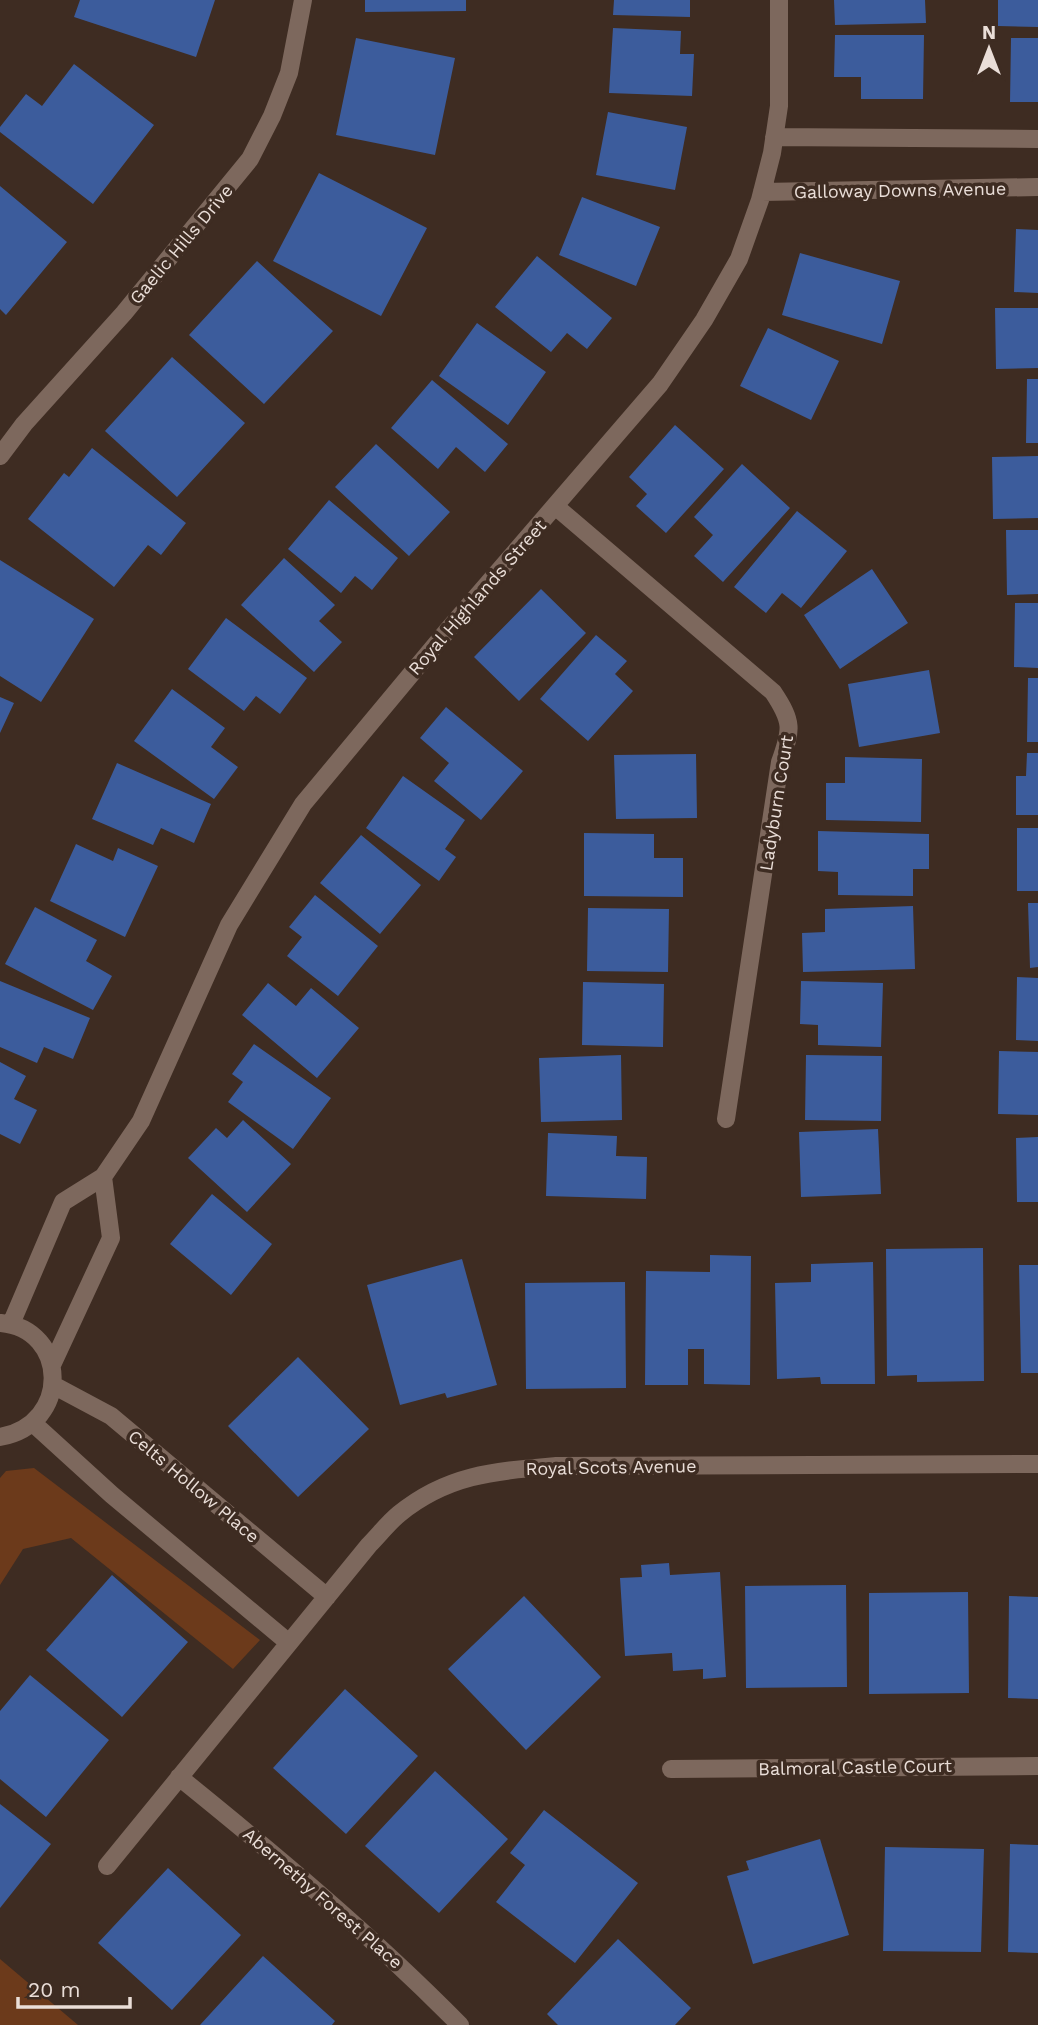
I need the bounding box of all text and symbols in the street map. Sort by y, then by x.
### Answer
north arrow [954,14,1024,84]
text: N [982,21,996,44]
street label: Galloway Downs Avenue [794,178,1006,202]
street label: Gaelic Hills Drive [125,180,237,308]
street label: Royal Highlands Street [404,515,551,679]
street label: Ladyburn Court [755,733,797,872]
street label: Celts Hollow Place [124,1425,264,1547]
street label: Royal Scots Avenue [525,1455,697,1479]
street label: Balmoral Castle Court [758,1755,953,1779]
street label: Abernethy Forest Place [239,1823,407,1973]
scale bar [18,1966,130,2010]
text: 20 m [28,1977,80,2002]

